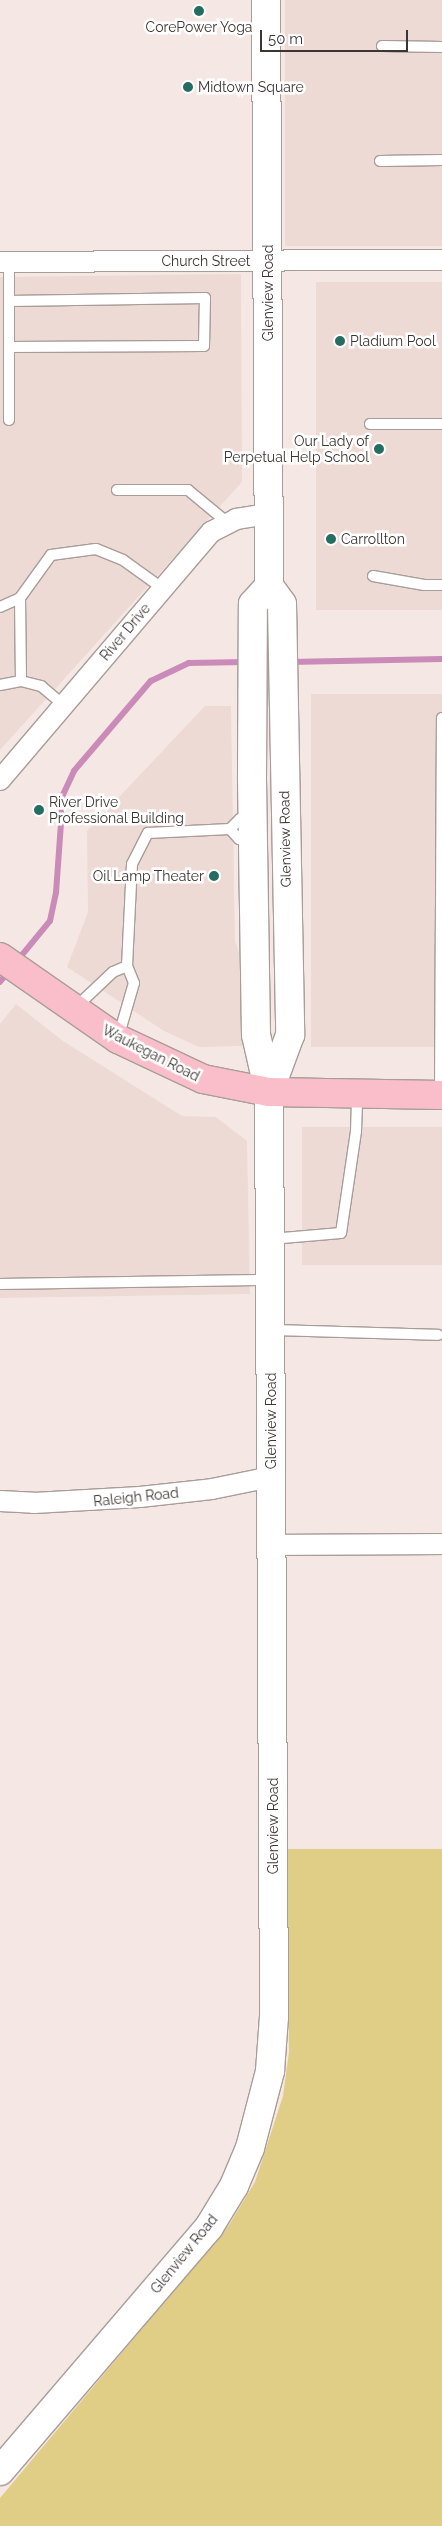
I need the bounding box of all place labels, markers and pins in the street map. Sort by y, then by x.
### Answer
marker: CorePower Yoga [193,5,205,17]
place label: CorePower Yoga [145,19,253,35]
place label: Midtown Square [198,79,304,95]
marker: Midtown Square [182,81,194,93]
place label: Pladium Pool [350,333,436,349]
marker: Pladium Pool [334,335,346,347]
place label: Our Lady of Perpetual Help School [223,433,369,466]
marker: Our Lady of Perpetual Help School [373,443,385,455]
place label: Carrollton [341,531,405,547]
marker: Carrollton [325,533,337,545]
place label: River Drive Professional Building [49,794,184,826]
marker: River Drive Professional Building [33,804,45,816]
place label: Oil Lamp Theater [92,868,204,884]
marker: Oil Lamp Theater [208,870,220,882]

